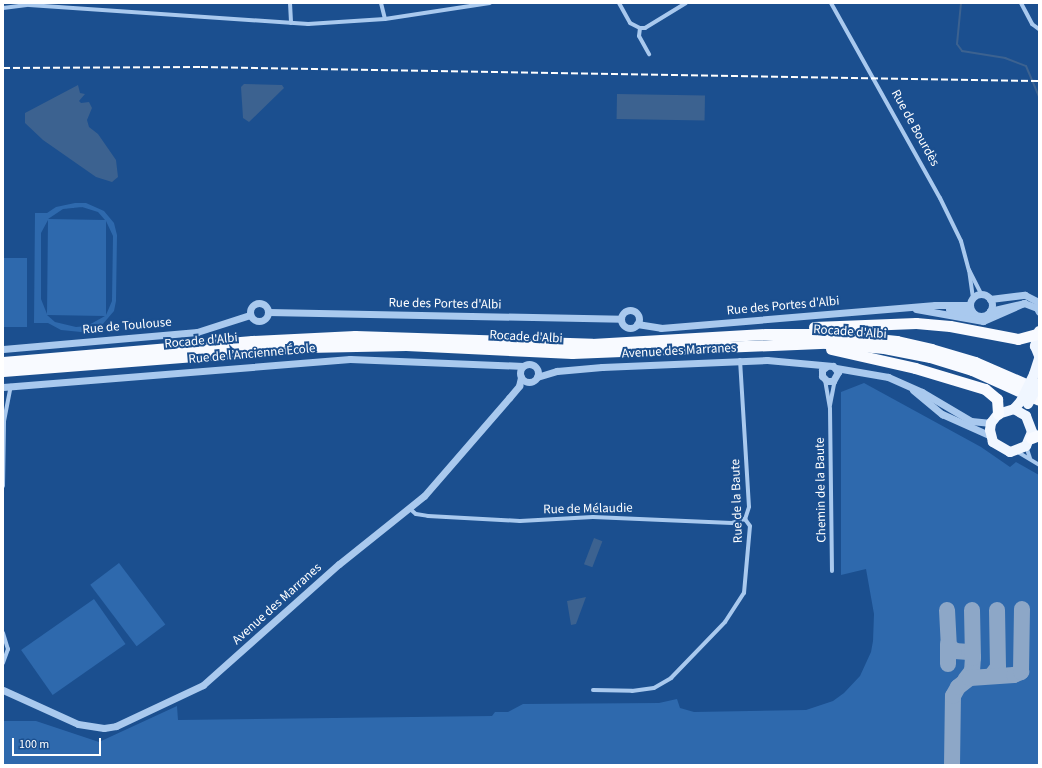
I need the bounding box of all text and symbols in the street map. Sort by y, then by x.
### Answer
street label: Rue de Bourdès [888,87,942,169]
street label: Rue des Portes d'Albi [726,293,840,319]
street label: Rue des Portes d'Albi [388,295,502,313]
street label: Rue de Toulouse [82,314,172,338]
street label: Rocade d'Albi [813,322,887,342]
street label: Rocade d'Albi [489,327,563,347]
street label: Rocade d'Albi [164,330,238,352]
street label: Avenue des Marranes [621,340,737,362]
street label: Rue de l’Ancienne École [188,341,316,367]
street label: Chemin de la Baute [812,437,830,543]
street label: Rue de la Baute [728,459,746,543]
street label: Rue de Mélaudie [543,500,633,518]
street label: Avenue des Marranes [229,560,325,648]
scale bar [14,730,103,756]
text: 100 m [19,736,49,753]

